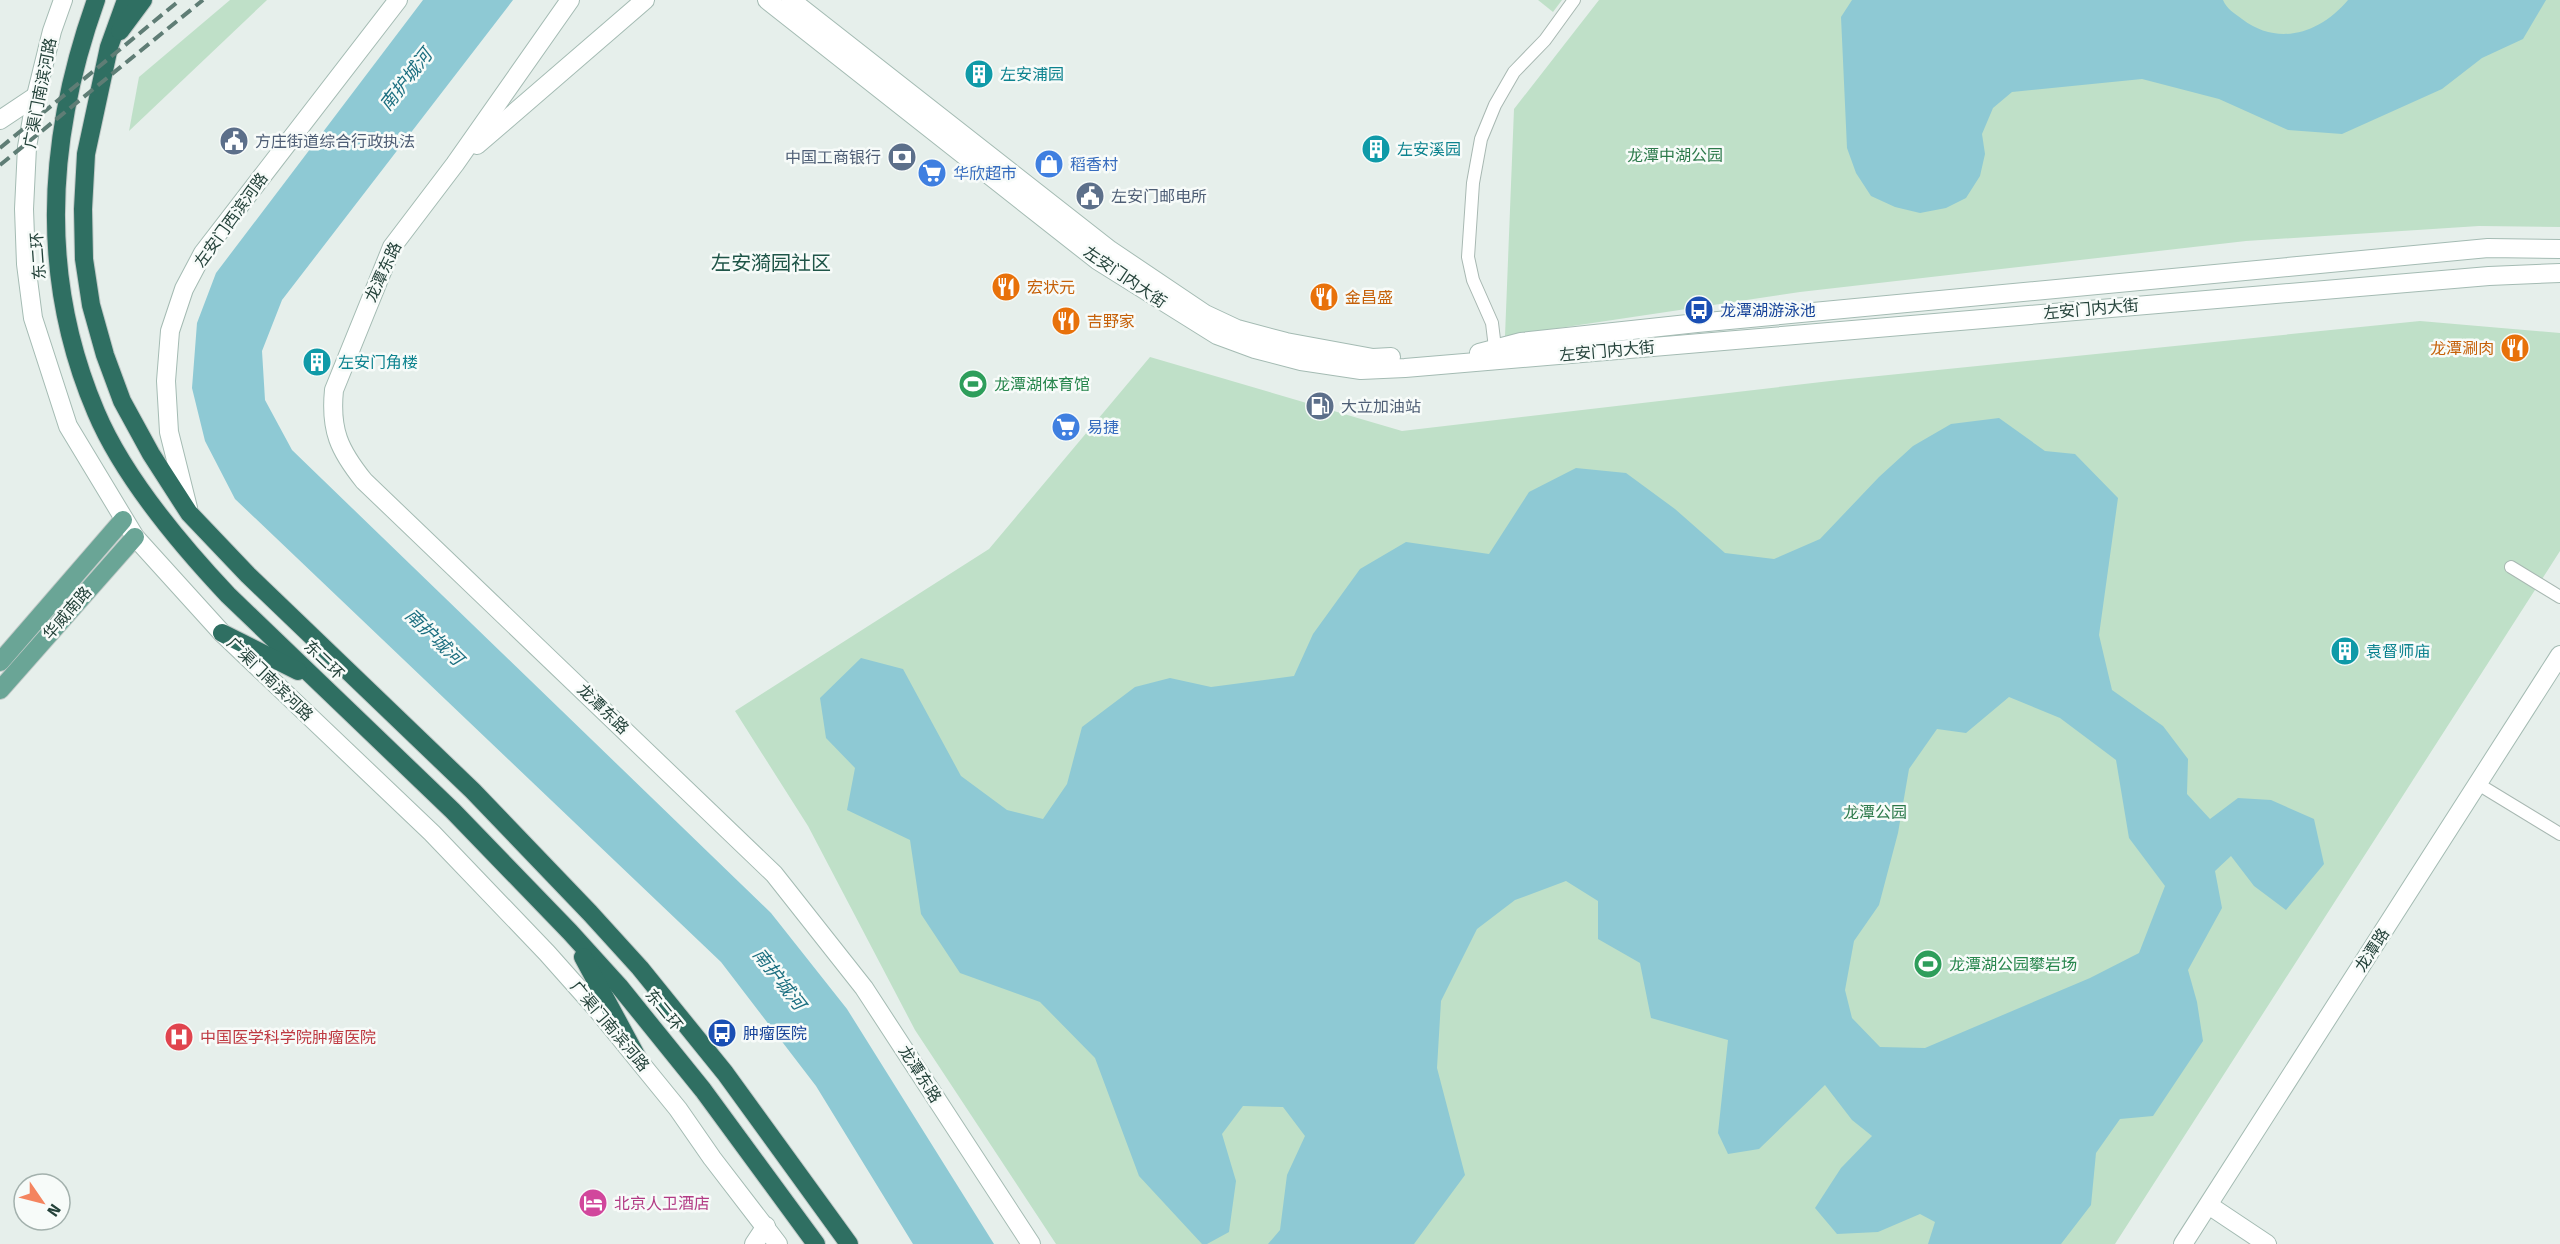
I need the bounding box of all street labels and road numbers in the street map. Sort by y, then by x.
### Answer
street label: 广渠门南滨河路 [20,36,60,150]
street label: 左安门西滨河路 [190,169,272,271]
street label: 东二环 [27,231,49,281]
street label: 龙潭东路 [361,239,405,305]
street label: 左安门内大街 [1080,242,1170,312]
street label: 左安门内大街 [2042,295,2140,323]
street label: 左安门内大街 [1558,337,1656,365]
street label: 华威南路 [39,583,95,643]
street label: 广渠门南滨河路 [223,633,317,725]
street label: 东二环 [300,636,348,684]
street label: 龙潭东路 [573,680,633,738]
street label: 龙潭路 [2351,925,2393,975]
street label: 广渠门南滨河路 [567,977,653,1075]
street label: 东二环 [642,985,686,1035]
street label: 龙潭东路 [895,1042,945,1106]

